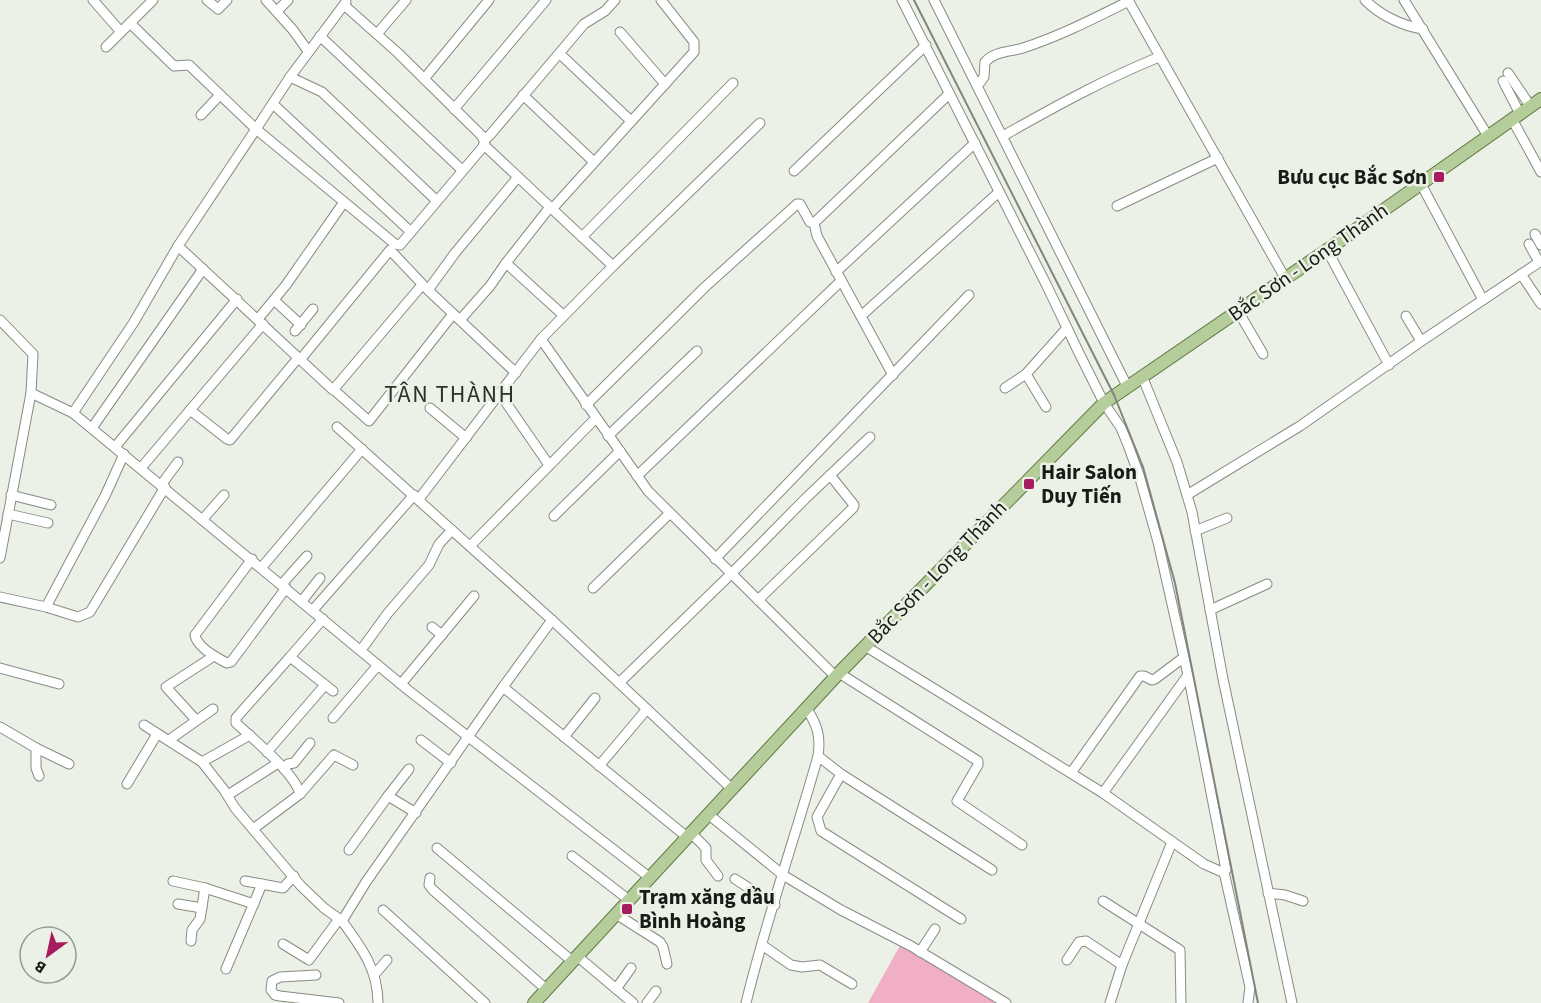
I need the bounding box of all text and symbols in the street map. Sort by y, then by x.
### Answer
place label: Bưu cục Bắc Sơn [1277,162,1427,192]
marker: Bưu cục Bắc Sơn [1432,170,1446,184]
street label: Bắc Sơn - Long Thành [1222,195,1394,329]
district label: TÂN THÀNH [384,377,516,412]
place label: Hair Salon Duy Tiến [1041,457,1137,511]
marker: Hair Salon Duy Tiến [1022,477,1036,491]
street label: Bắc Sơn - Long Thành [860,493,1014,651]
place label: Trạm xăng dầu Bình Hoàng [639,882,775,936]
marker: Trạm xăng dầu Bình Hoàng [620,902,634,916]
north arrow [18,925,78,985]
text: B [30,955,50,979]

